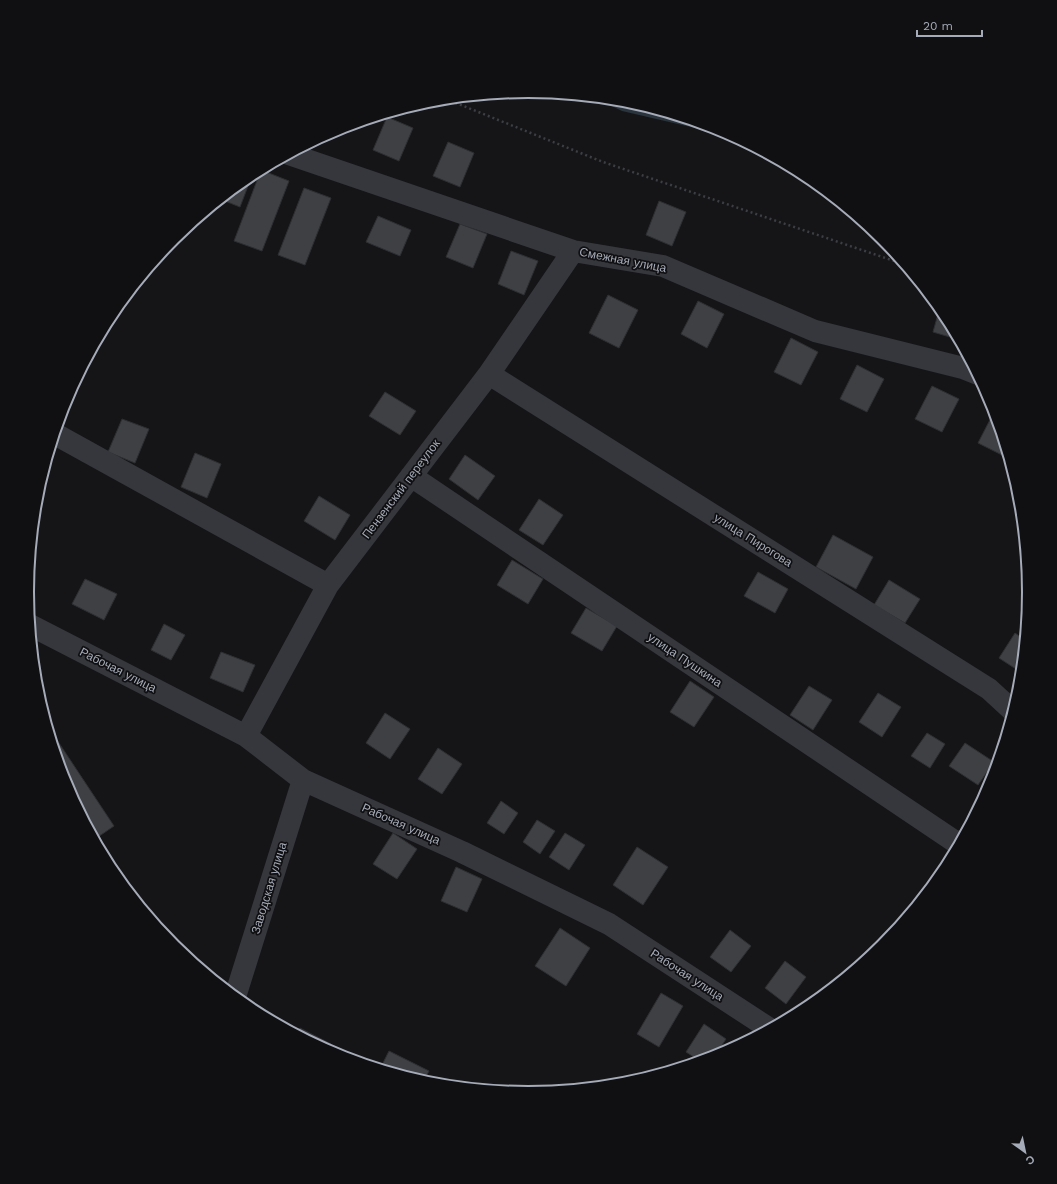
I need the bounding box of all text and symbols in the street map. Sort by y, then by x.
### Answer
scale bar [917,12,982,38]
text: 20 m [923,19,953,33]
street label: Смежная улица [578,245,668,275]
street label: Пензенский переулок [359,436,443,541]
street label: улица Пирогова [711,510,795,570]
street label: улица Пушкина [645,630,725,690]
street label: Рабочая улица [77,645,159,695]
street label: Рабочая улица [360,801,443,848]
street label: Заводская улица [248,840,290,936]
street label: Рабочая улица [648,946,726,1004]
north arrow [1005,1132,1045,1172]
text: С [1023,1152,1037,1168]

